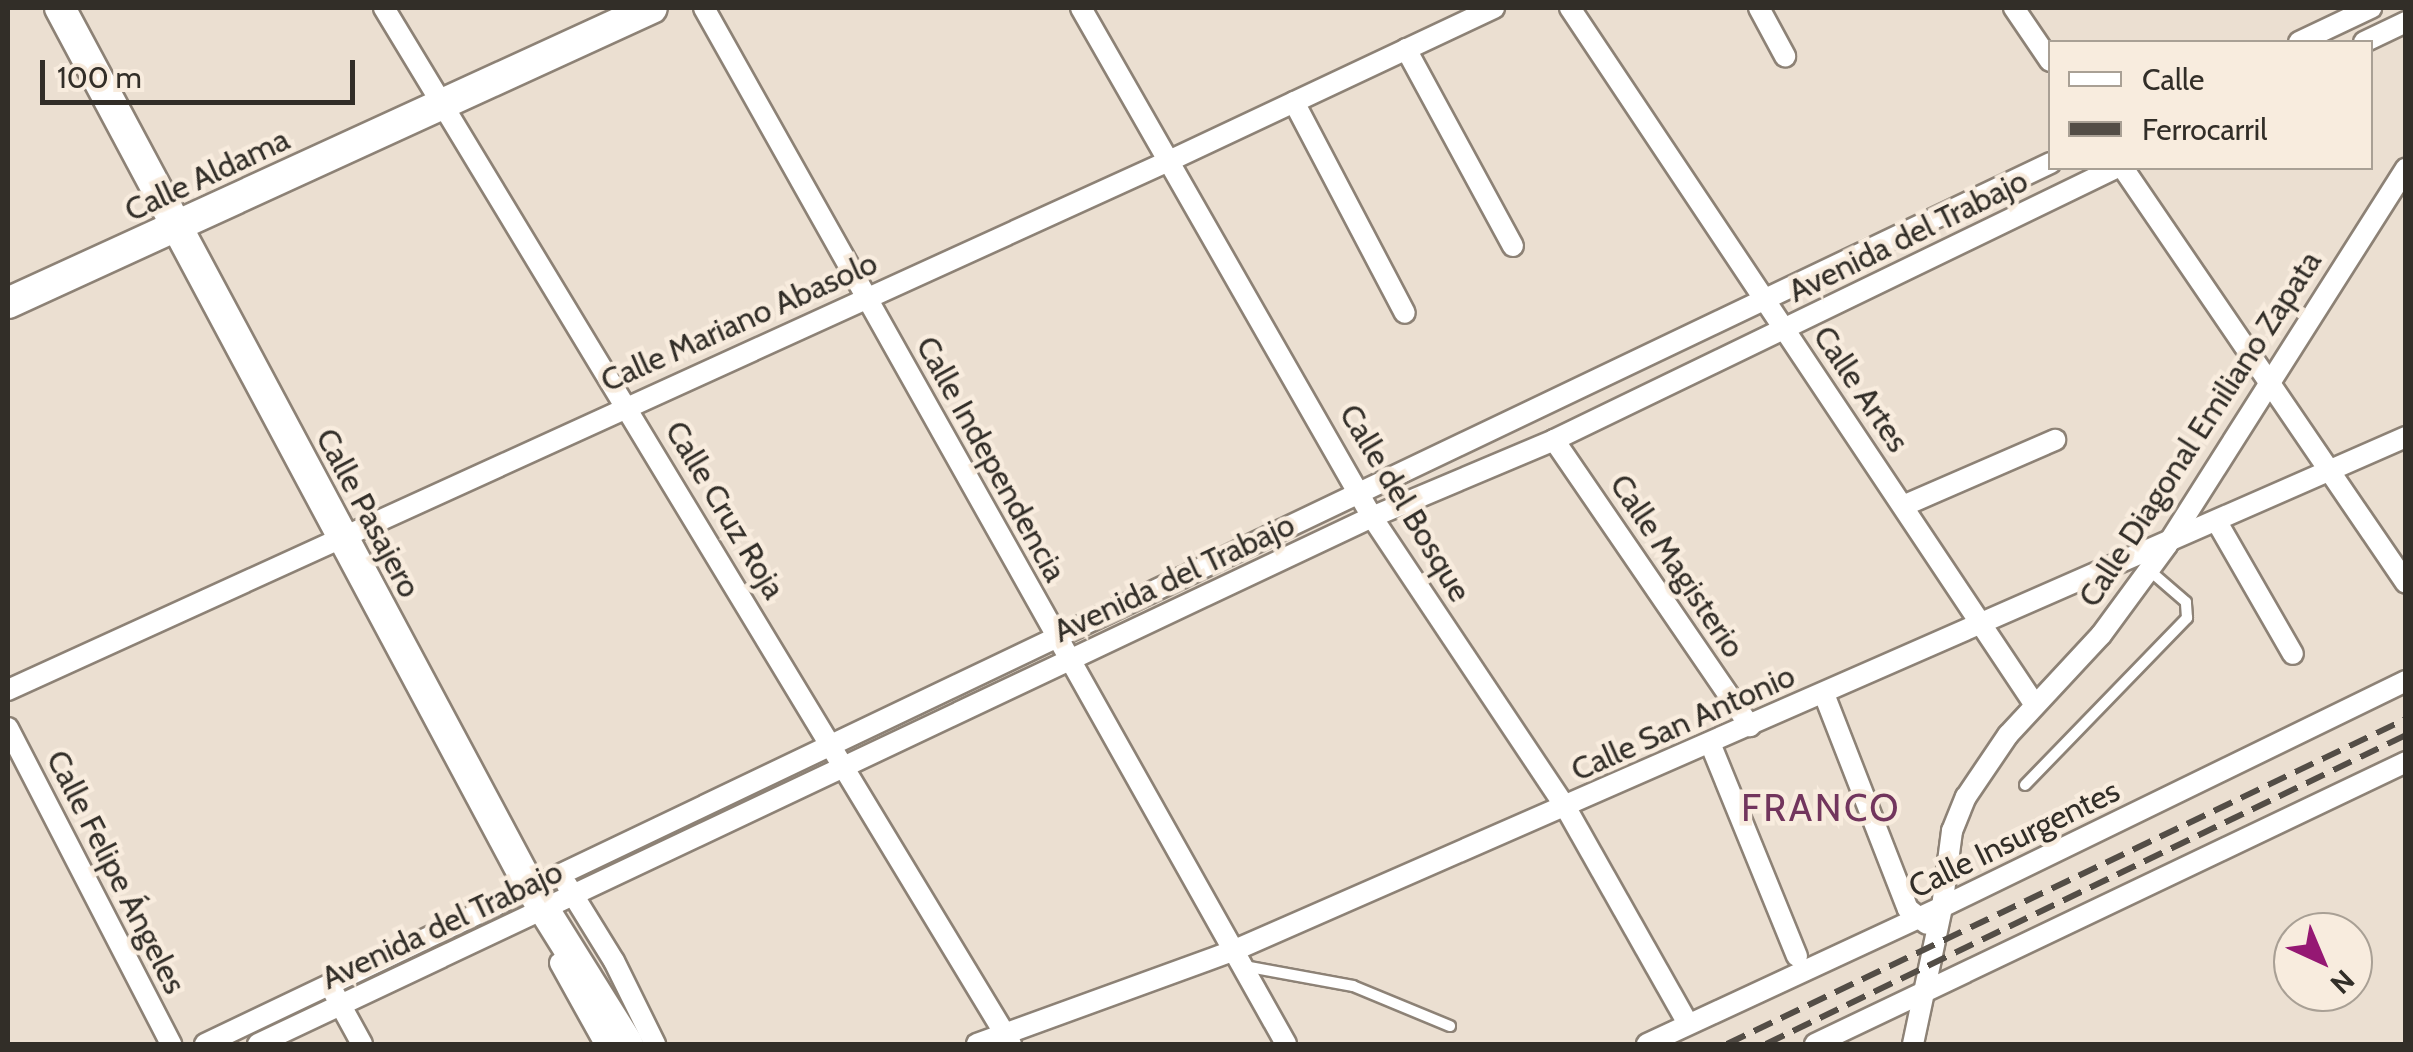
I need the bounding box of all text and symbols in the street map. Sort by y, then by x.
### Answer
scale bar [45,40,360,102]
legend [2048,40,2373,170]
text: 100 m [57,59,142,96]
text: Calle [2142,61,2204,98]
text: Ferrocarril [2142,111,2267,148]
street label: Calle Aldama [119,120,295,230]
street label: Avenida del Trabajo [1782,161,2034,311]
street label: Calle Mariano Abasolo [595,244,883,400]
street label: Calle Diagonal Emiliano Zapata [2070,244,2330,614]
street label: Calle Artes [1805,319,1917,459]
street label: Calle Independencia [908,330,1074,588]
street label: Calle del Bosque [1331,397,1479,609]
street label: Calle Cruz Roja [657,414,793,606]
street label: Calle Pasajero [307,422,429,604]
street label: Calle Magisterio [1602,467,1752,665]
street label: Avenida del Trabajo [1047,505,1301,651]
street label: Calle San Antonio [1565,657,1801,789]
street label: Calle Felipe Ángeles [38,744,194,1000]
street label: Calle Insurgentes [1902,771,2126,907]
district label: FRANCO [1741,785,1901,831]
street label: Avenida del Trabajo [315,852,569,998]
north arrow [2273,912,2373,1012]
text: N [2324,963,2361,1001]

